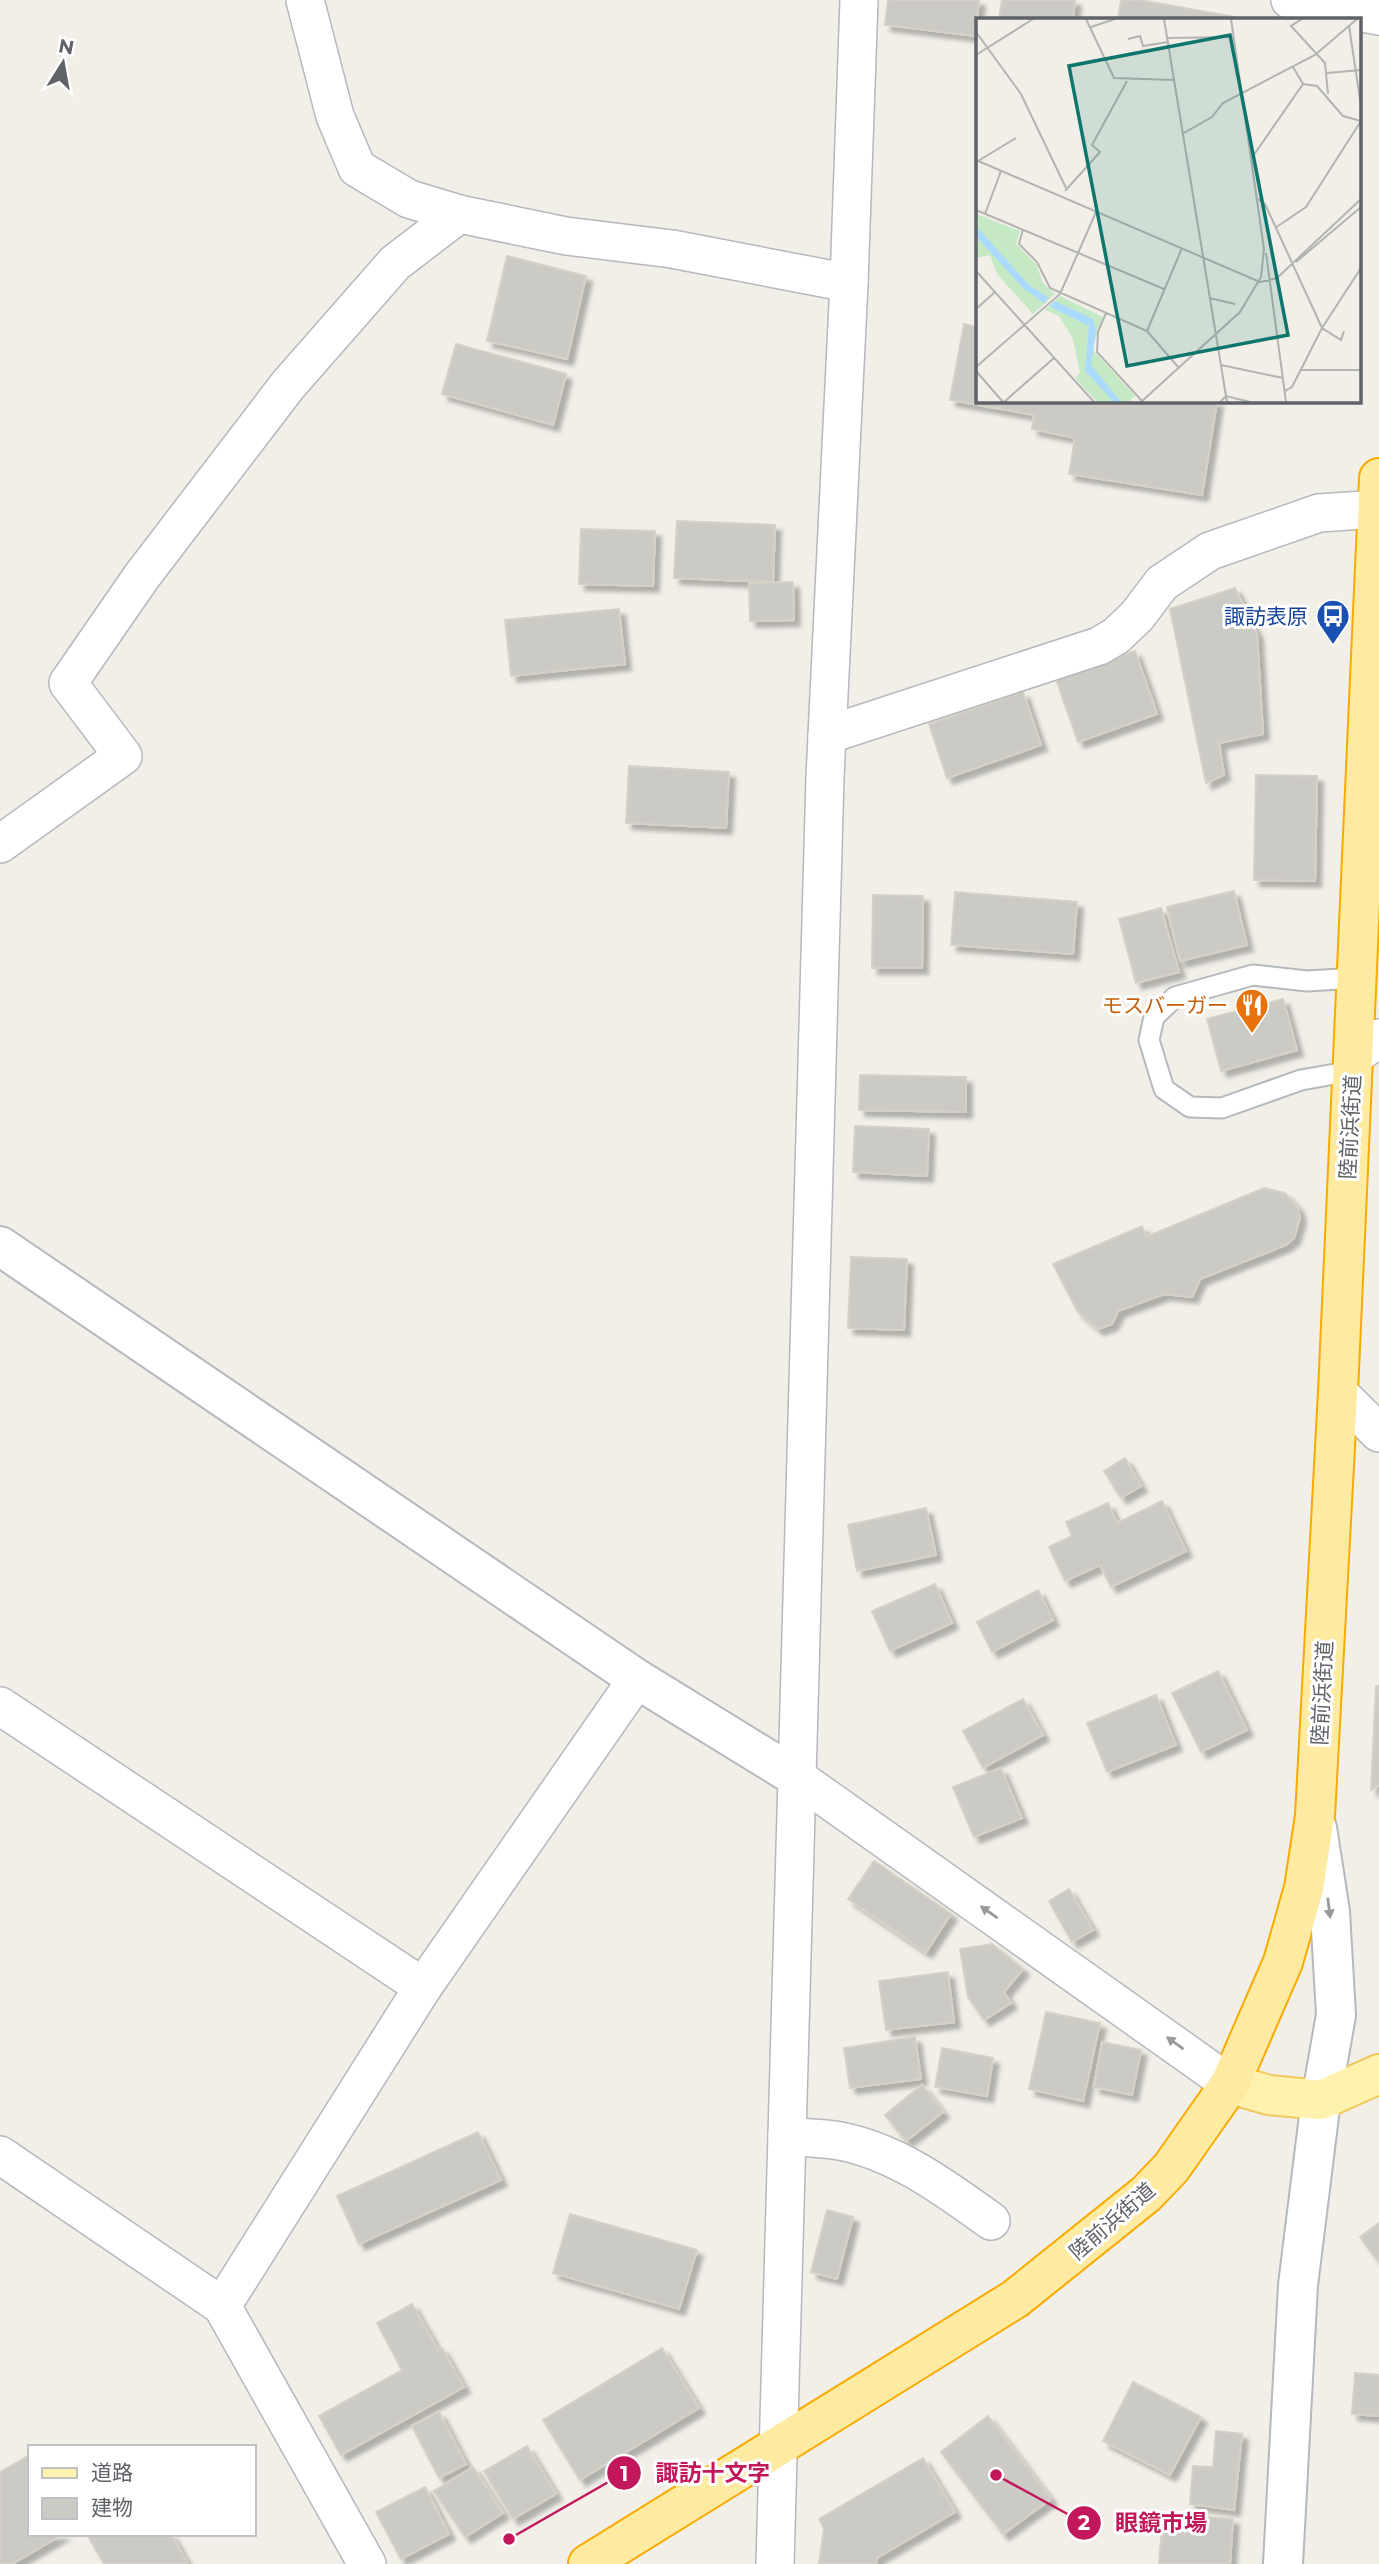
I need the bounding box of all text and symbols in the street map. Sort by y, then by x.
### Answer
inset map [976,18,1362,402]
north arrow [28,28,98,98]
text: N [56,34,76,60]
bus stop icon: 諏訪表原 [1314,597,1352,646]
place label: 諏訪表原 [1224,604,1308,629]
restaurant icon: モスバーガー [1233,986,1271,1035]
place label: モスバーガー [1102,993,1228,1018]
street label: 陸前浜街道 [1335,1074,1365,1180]
street label: 陸前浜街道 [1307,1640,1337,1746]
one-way arrow [1324,1897,1335,1919]
one-way arrow [980,1905,998,1919]
one-way arrow [1166,2037,1184,2051]
street label: 陸前浜街道 [1064,2177,1160,2265]
legend [28,2445,256,2536]
callout: 諏訪十文字 [606,2451,784,2495]
text: 諏訪十文字 [656,2459,771,2487]
text: 道路 [91,2460,133,2485]
text: 1 [620,2461,628,2486]
text: 建物 [91,2495,133,2520]
callout: 眼鏡市場 [1066,2501,1221,2545]
text: 眼鏡市場 [1115,2509,1207,2537]
text: 2 [1078,2510,1090,2535]

